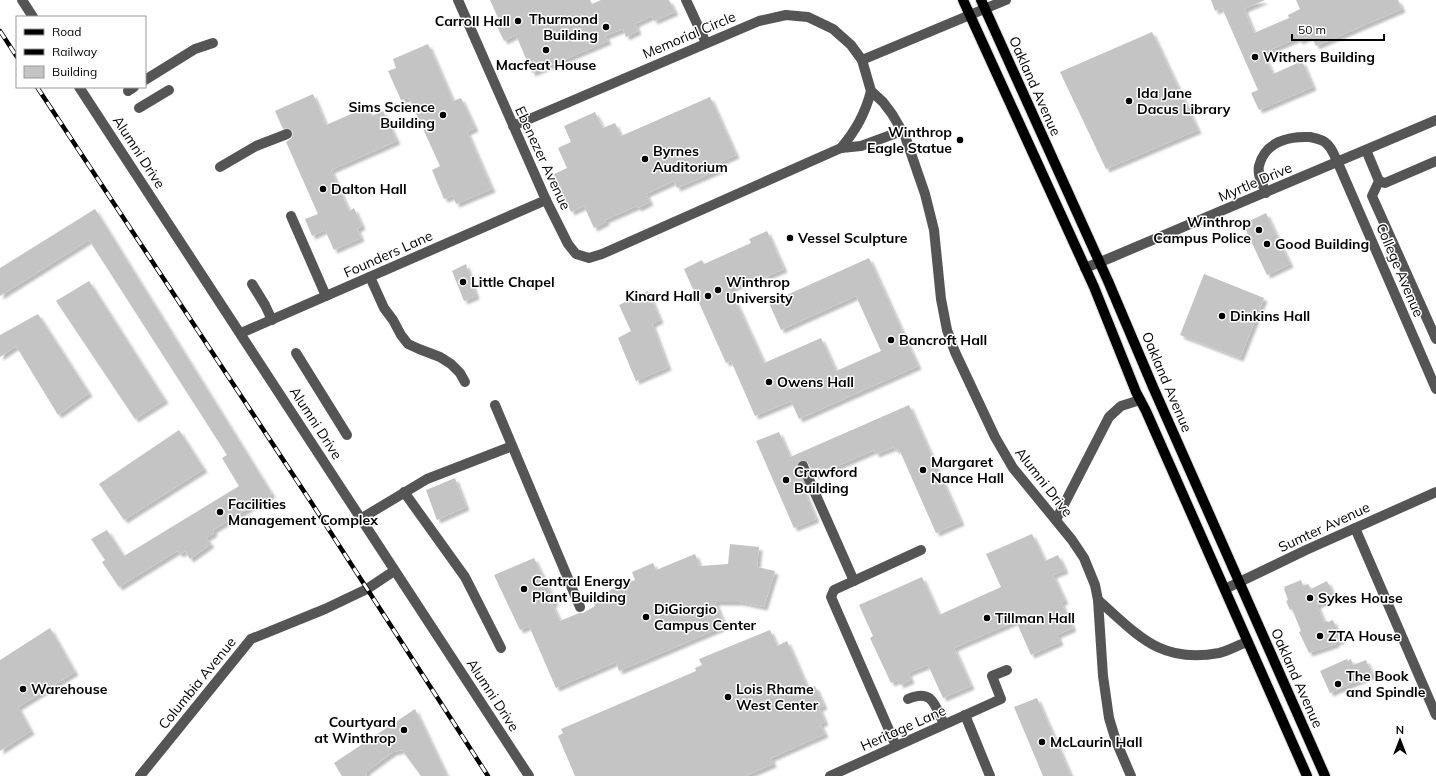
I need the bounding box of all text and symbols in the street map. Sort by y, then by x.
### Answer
street label: Memorial Circle [640,7,738,63]
place label: Thurmond Building [529,10,598,44]
place label: Carroll Hall [435,12,510,30]
legend [16,16,146,88]
marker: Carroll Hall [513,16,523,26]
scale bar [1292,16,1384,42]
marker: Thurmond Building [601,22,611,32]
text: 50 m [1298,22,1326,37]
text: Road [52,24,81,39]
street label: Oakland Avenue [1005,33,1065,139]
text: Railway [52,44,98,59]
marker: Macfeat House [541,45,551,55]
place label: Withers Building [1263,48,1375,66]
marker: Withers Building [1250,52,1260,62]
place label: Macfeat House [496,56,597,74]
text: Building [52,64,97,79]
place label: Ida Jane Dacus Library [1137,84,1231,118]
marker: Ida Jane Dacus Library [1124,96,1134,106]
place label: Sims Science Building [348,98,435,132]
street label: Ebenezer Avenue [511,103,575,213]
marker: Sims Science Building [438,110,448,120]
street label: Alumni Drive [109,112,169,192]
place label: Winthrop Eagle Statue [867,123,952,157]
marker: Winthrop Eagle Statue [955,135,965,145]
place label: Byrnes Auditorium [653,142,728,176]
marker: Byrnes Auditorium [640,154,650,164]
street label: Myrtle Drive [1215,158,1295,206]
place label: Dalton Hall [331,180,407,198]
marker: Dalton Hall [318,184,328,194]
place label: Winthrop Campus Police [1153,213,1251,247]
street label: College Avenue [1372,221,1428,319]
marker: Winthrop Campus Police [1254,225,1264,235]
street label: Founders Lane [341,226,435,282]
place label: Vessel Sculpture [797,229,908,247]
marker: Vessel Sculpture [785,233,795,243]
place label: Good Building [1275,235,1369,253]
marker: Good Building [1262,239,1272,249]
place label: Little Chapel [471,273,555,291]
place label: Winthrop University [726,273,793,307]
marker: Little Chapel [458,277,468,287]
marker: Winthrop University [713,285,723,295]
place label: Kinard Hall [625,287,700,305]
marker: Kinard Hall [703,291,713,301]
place label: Dinkins Hall [1230,307,1310,325]
marker: Dinkins Hall [1217,311,1227,321]
street label: Oakland Avenue [1138,329,1196,435]
place label: Bancroft Hall [899,331,987,349]
marker: Bancroft Hall [886,335,896,345]
place label: Owens Hall [777,373,854,391]
marker: Owens Hall [764,377,774,387]
street label: Alumni Drive [286,383,346,463]
street label: Alumni Drive [1011,444,1077,520]
place label: Margaret Nance Hall [931,453,1004,487]
place label: Crawford Building [794,463,857,497]
marker: Margaret Nance Hall [918,465,928,475]
marker: Crawford Building [781,475,791,485]
place label: Facilities Management Complex [228,495,378,529]
street label: Sumter Avenue [1275,498,1373,556]
marker: Facilities Management Complex [215,507,225,517]
place label: Central Energy Plant Building [532,572,631,606]
marker: Central Energy Plant Building [519,584,529,594]
place label: Sykes House [1318,589,1403,607]
marker: Sykes House [1305,593,1315,603]
place label: DiGiorgio Campus Center [654,600,757,634]
place label: Tillman Hall [995,609,1075,627]
marker: DiGiorgio Campus Center [641,612,651,622]
marker: Tillman Hall [982,613,992,623]
street label: Oakland Avenue [1267,625,1327,731]
place label: ZTA House [1328,627,1401,645]
marker: ZTA House [1315,631,1325,641]
street label: Columbia Avenue [154,633,240,733]
street label: Alumni Drive [463,655,523,735]
place label: The Book and Spindle [1346,667,1426,701]
marker: The Book and Spindle [1333,679,1343,689]
place label: Warehouse [31,680,108,698]
place label: Lois Rhame West Center [736,680,819,714]
marker: Warehouse [18,684,28,694]
marker: Lois Rhame West Center [723,692,733,702]
street label: Heritage Lane [857,701,949,755]
place label: Courtyard at Winthrop [314,713,396,747]
north arrow [1380,720,1420,760]
text: N [1396,723,1404,737]
marker: Courtyard at Winthrop [399,725,409,735]
place label: McLaurin Hall [1050,733,1142,751]
marker: McLaurin Hall [1037,737,1047,747]

